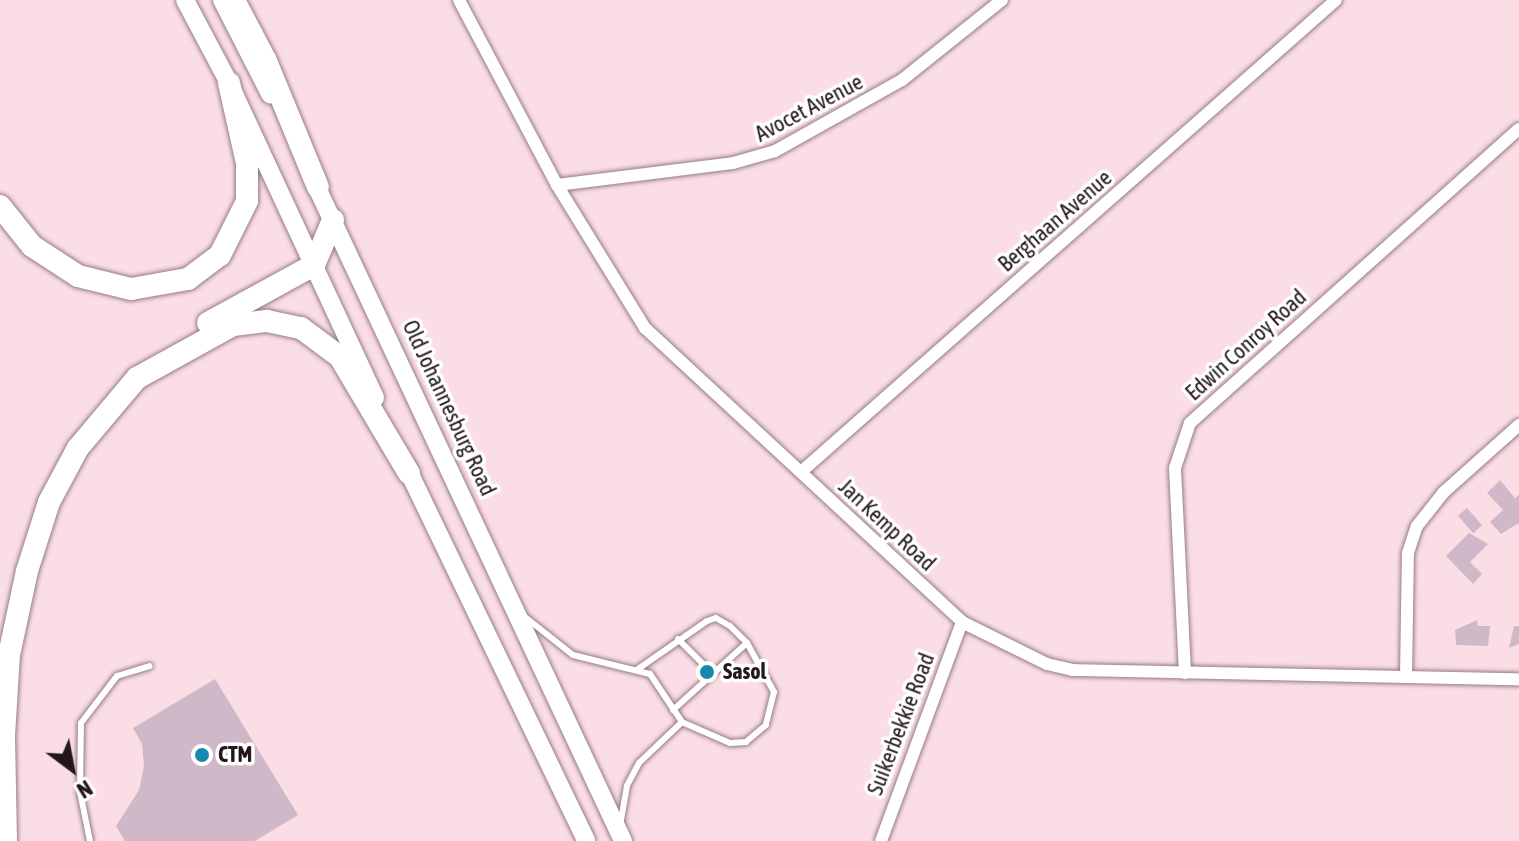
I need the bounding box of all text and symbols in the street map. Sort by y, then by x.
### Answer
street label: Avocet Avenue [751,69,867,147]
street label: Berghaan Avenue [993,165,1117,277]
street label: Edwin Conroy Road [1180,284,1312,406]
street label: Old Johannesburg Road [397,316,501,500]
street label: Jan Kemp Road [833,474,941,576]
street label: Suikerbekkie Road [862,649,940,799]
place label: Sasol [723,659,766,685]
marker: Sasol [698,663,716,681]
north arrow [32,729,112,809]
place label: CTM [218,742,252,768]
marker: CTM [193,746,211,764]
text: N [72,775,97,804]

